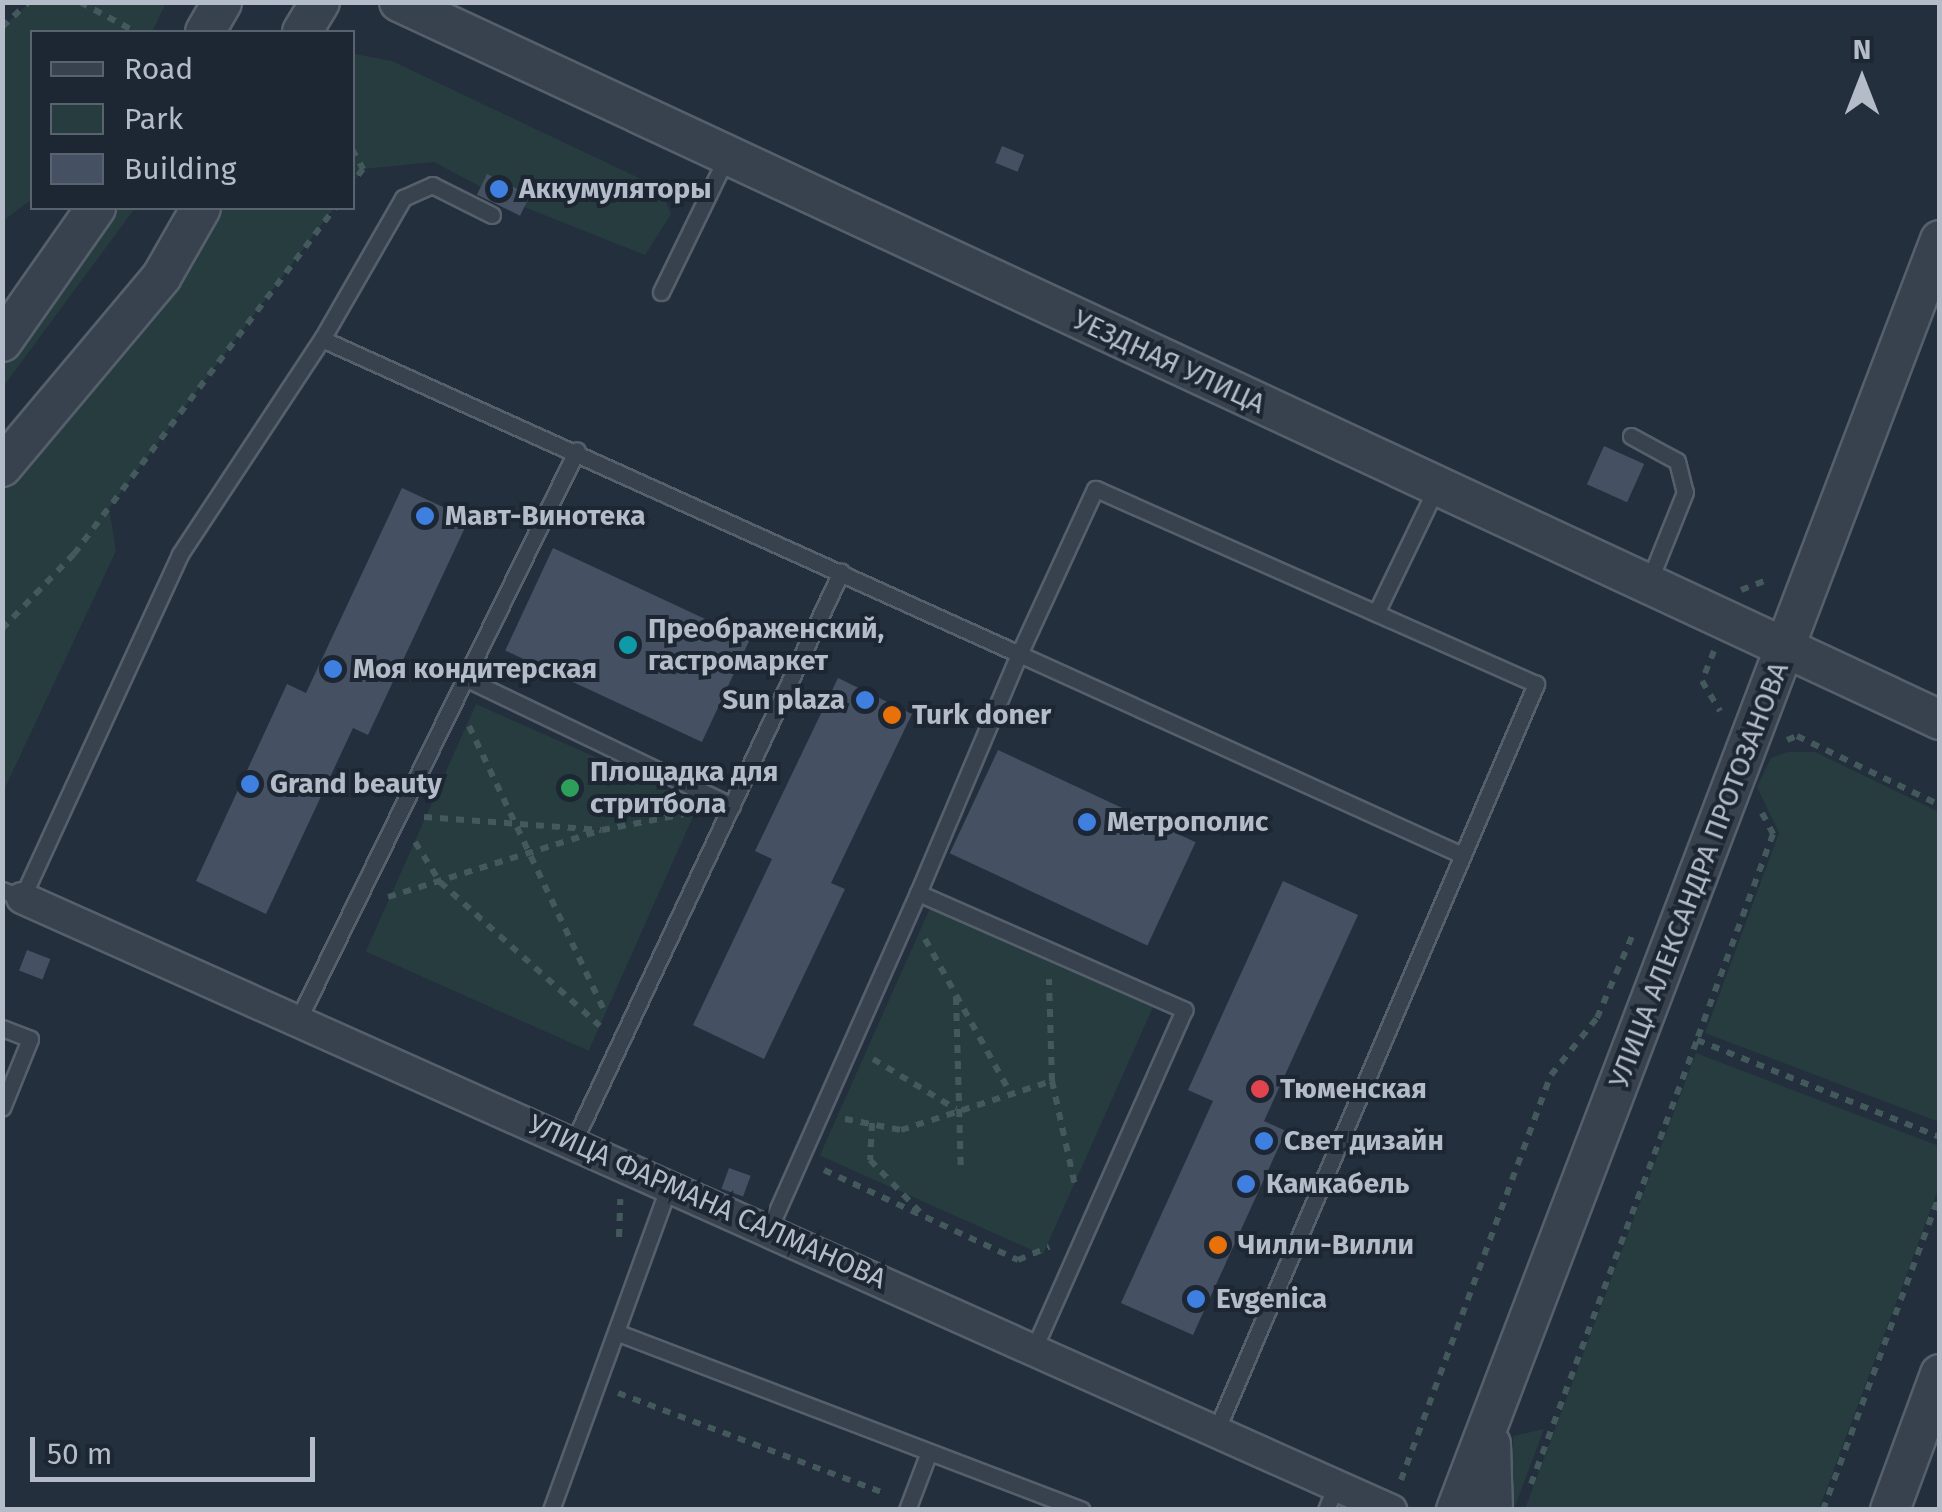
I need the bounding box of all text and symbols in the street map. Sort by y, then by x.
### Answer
legend [30,30,355,210]
north arrow [1812,30,1912,130]
text: N [1853,33,1871,66]
text: Road [124,51,193,87]
text: Park [124,101,183,137]
text: Building [124,151,236,187]
place label: Аккумуляторы [519,172,712,206]
marker: Аккумуляторы [488,178,510,200]
street label: УЕЗДНАЯ УЛИЦА [1068,303,1270,421]
place label: Мавт-Винотека [445,499,646,533]
marker: Мавт-Винотека [414,505,436,527]
place label: Преображенский, гастромаркет [648,612,884,678]
marker: Преображенский, гастромаркет [617,634,639,656]
place label: Моя кондитерская [353,652,597,686]
street label: УЛИЦА АЛЕКСАНДРА ПРОТОЗАНОВА [1602,657,1796,1093]
marker: Моя кондитерская [322,658,344,680]
place label: Sun plaza [722,683,845,717]
marker: Sun plaza [854,689,876,711]
place label: Turk doner [912,698,1051,732]
marker: Turk doner [881,704,903,726]
place label: Площадка для стритбола [590,755,778,821]
place label: Grand beauty [270,767,442,801]
marker: Grand beauty [239,773,261,795]
marker: Площадка для стритбола [559,777,581,799]
place label: Метрополис [1107,805,1268,839]
marker: Метрополис [1076,811,1098,833]
place label: Тюменская [1280,1072,1427,1106]
marker: Тюменская [1249,1078,1271,1100]
street label: УЛИЦА ФАРМАНА САЛМАНОВА [523,1108,891,1296]
place label: Свет дизайн [1284,1124,1444,1158]
marker: Свет дизайн [1253,1130,1275,1152]
place label: Камкабель [1266,1167,1409,1201]
marker: Камкабель [1235,1173,1257,1195]
place label: Чилли-Вилли [1238,1228,1414,1262]
marker: Чилли-Вилли [1207,1234,1229,1256]
place label: Evgenica [1216,1282,1327,1316]
marker: Evgenica [1185,1288,1207,1310]
scale bar [35,1417,320,1479]
text: 50 m [47,1436,112,1472]

